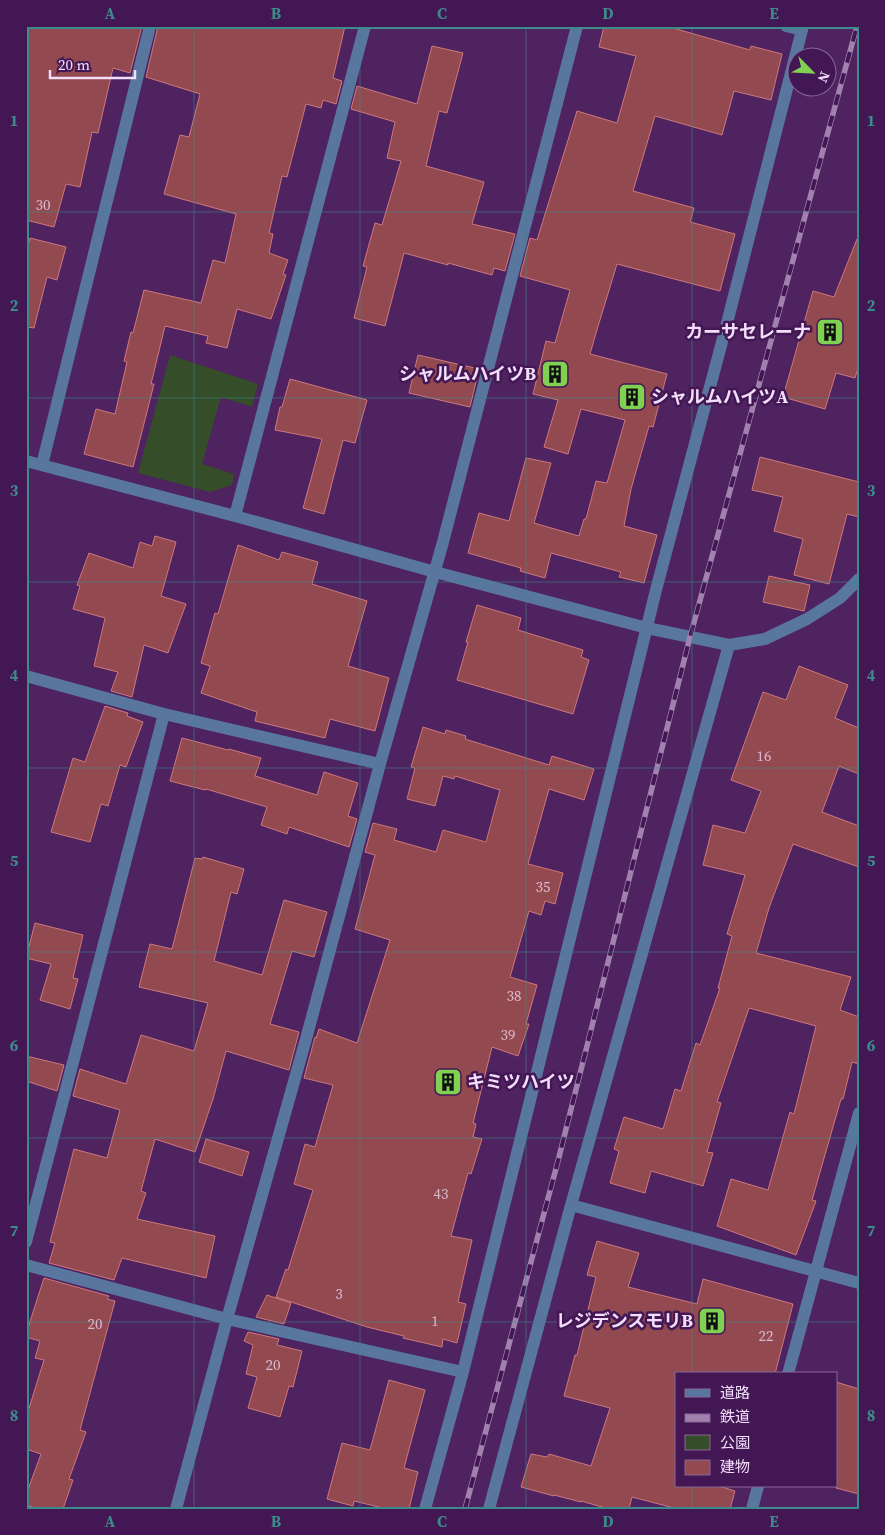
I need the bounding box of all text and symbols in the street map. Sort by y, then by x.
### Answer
text: A [105,2,116,24]
text: B [271,2,282,24]
text: C [437,2,447,24]
text: D [602,2,614,24]
text: E [769,2,779,24]
scale bar [50,48,135,80]
north arrow [788,48,838,98]
text: 20 m [58,54,90,75]
text: N [813,69,835,86]
text: 1 [10,109,18,131]
text: 1 [867,109,875,131]
house number: 30 [35,194,51,215]
text: 2 [10,294,19,316]
text: 2 [867,294,876,316]
building icon: カーサセレーナ [815,317,845,347]
place label: カーサセレーナ [685,319,811,344]
building icon: シャルムハイツB [540,359,570,389]
place label: シャルムハイツB [399,361,536,386]
building icon: シャルムハイツA [617,382,647,412]
place label: シャルムハイツA [651,384,788,409]
text: 3 [10,479,19,501]
text: 3 [867,479,876,501]
text: 4 [10,664,19,686]
text: 4 [867,664,876,686]
house number: 16 [756,745,772,766]
text: 5 [10,849,19,871]
text: 5 [867,849,876,871]
house number: 35 [535,876,551,897]
house number: 38 [506,985,522,1006]
house number: 39 [500,1024,516,1045]
text: 6 [10,1034,19,1056]
text: 6 [867,1034,876,1056]
building icon: キミツハイツ [433,1067,463,1097]
place label: キミツハイツ [467,1069,575,1094]
house number: 43 [433,1183,449,1204]
text: 7 [10,1219,19,1241]
text: 7 [867,1219,876,1241]
house number: 3 [335,1283,343,1304]
building icon: レジデンスモリB [697,1306,727,1336]
place label: レジデンスモリB [556,1308,693,1333]
house number: 1 [431,1310,439,1331]
house number: 20 [87,1313,103,1334]
house number: 22 [758,1325,774,1346]
house number: 20 [265,1354,281,1375]
legend [675,1372,838,1488]
text: 道路 [720,1382,750,1403]
text: 8 [10,1404,18,1426]
text: 8 [867,1404,875,1426]
text: 鉄道 [720,1406,750,1427]
text: 公園 [720,1432,750,1453]
text: 建物 [720,1456,750,1477]
text: A [105,1510,116,1532]
text: B [271,1510,282,1532]
text: C [437,1510,447,1532]
text: D [602,1510,614,1532]
text: E [769,1510,779,1532]

